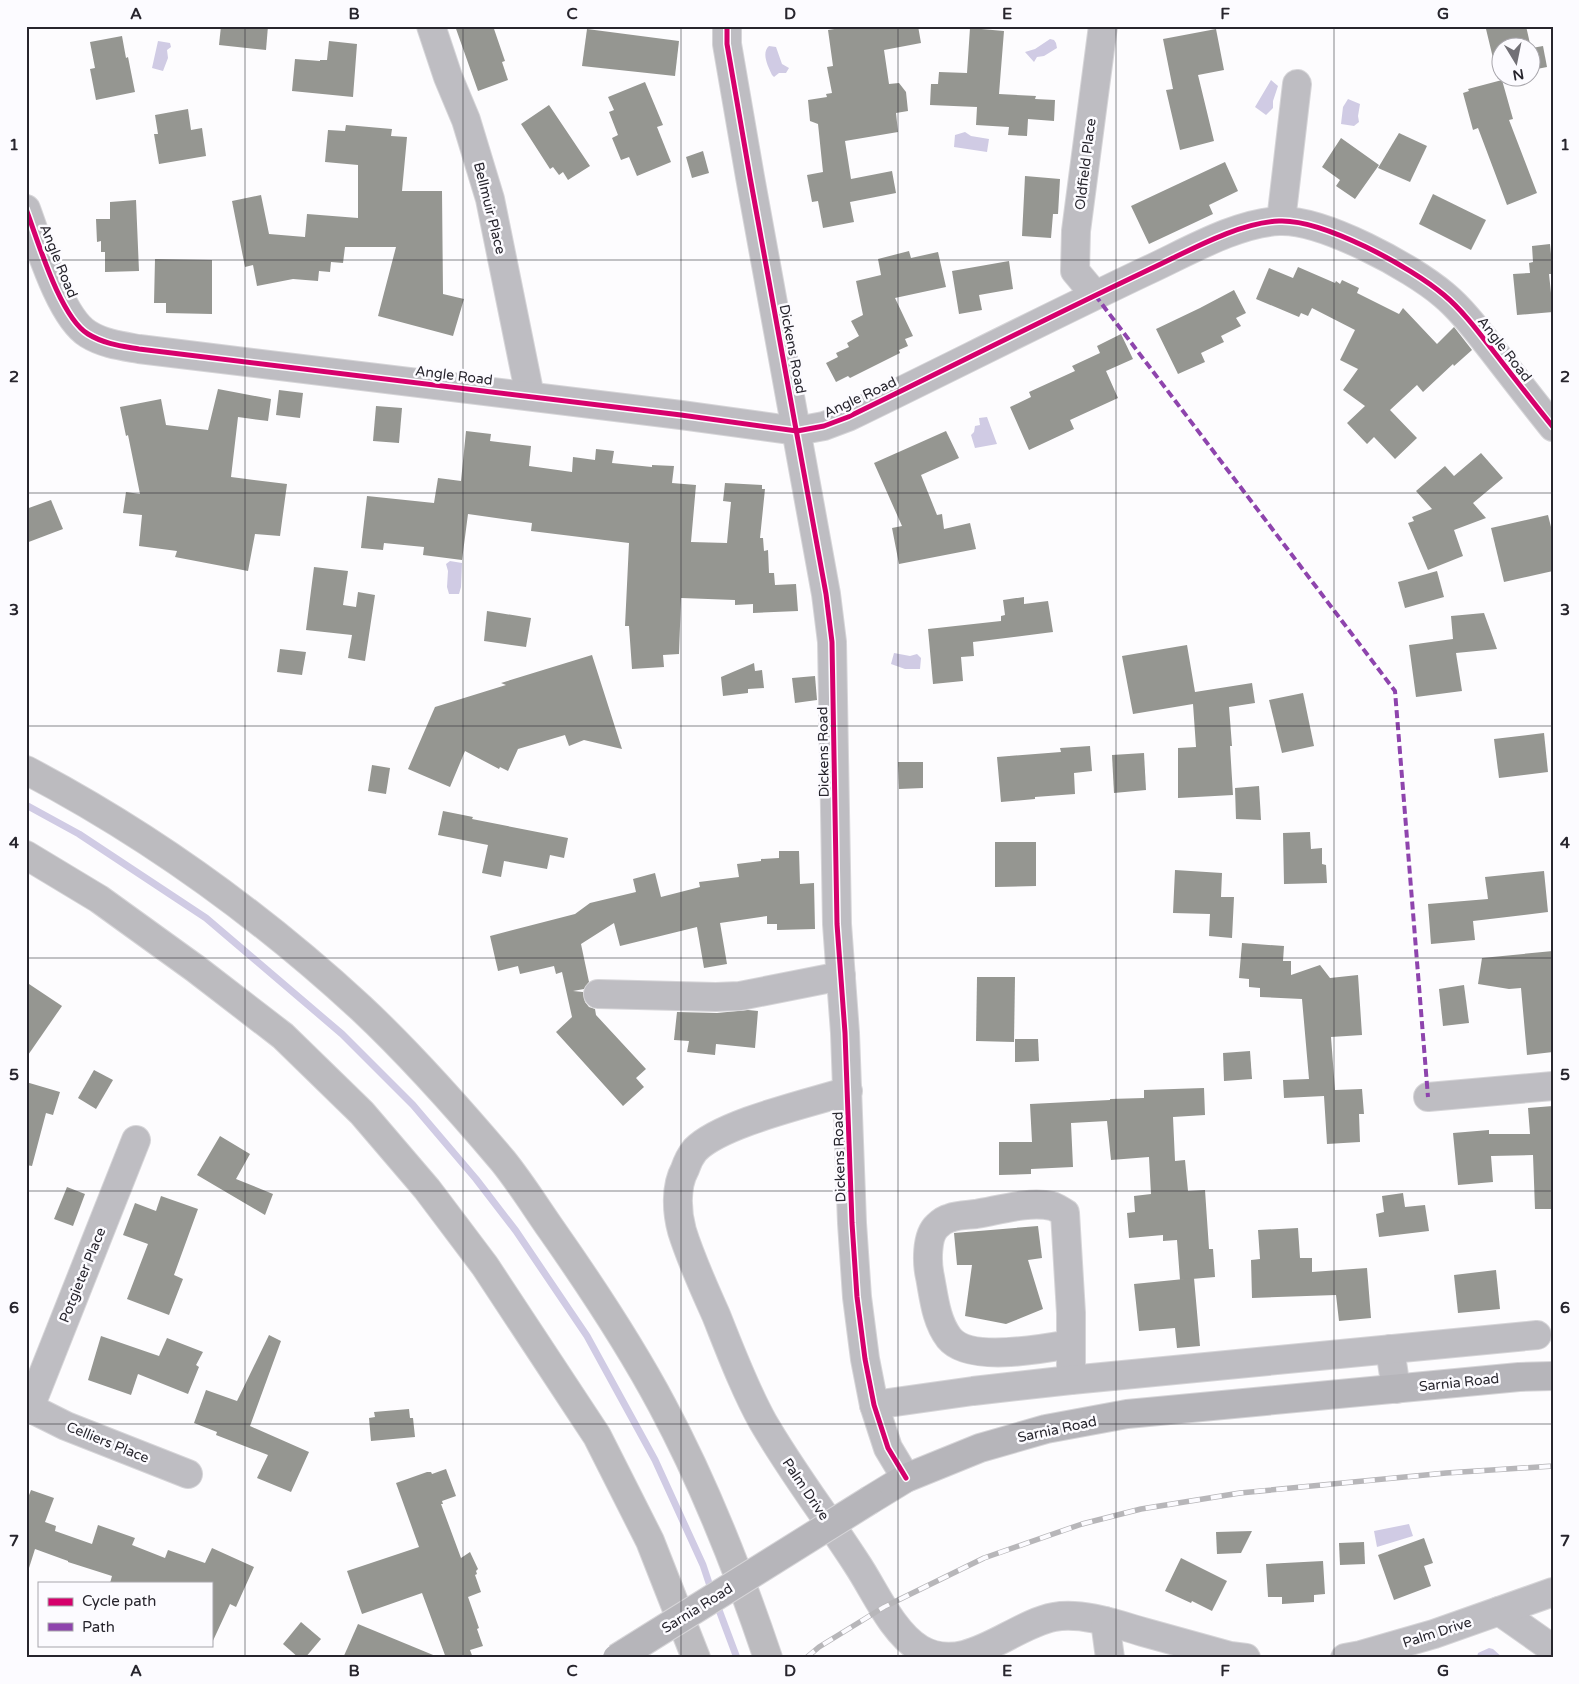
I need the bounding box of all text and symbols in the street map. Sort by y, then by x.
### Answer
text: A [130,4,142,24]
text: B [348,4,360,24]
text: C [566,4,578,24]
text: D [784,4,796,24]
text: E [1002,4,1012,24]
text: F [1220,4,1230,24]
text: G [1437,4,1449,24]
north arrow [1492,38,1542,88]
text: N [1511,65,1525,84]
street label: Oldfield Place [1071,117,1100,211]
text: 1 [9,135,19,155]
text: 1 [1560,135,1570,155]
street label: Bellmuir Place [470,160,509,256]
street label: Angle Road [36,222,81,301]
street label: Dickens Road [775,303,810,395]
street label: Angle Road [1474,313,1535,385]
street label: Angle Road [414,362,494,389]
text: 2 [9,367,19,387]
text: 2 [1560,367,1570,387]
street label: Angle Road [821,373,899,422]
text: 3 [9,600,19,620]
text: 3 [1560,600,1570,620]
street label: Dickens Road [814,706,833,798]
text: 4 [9,833,19,853]
text: 4 [1560,833,1570,853]
text: 5 [9,1065,19,1085]
text: 5 [1560,1065,1570,1085]
street label: Dickens Road [829,1111,850,1203]
street label: Potgieter Place [56,1225,109,1325]
text: 6 [9,1298,19,1318]
text: 6 [1560,1298,1570,1318]
street label: Sarnia Road [1418,1370,1500,1395]
street label: Sarnia Road [1016,1413,1098,1446]
street label: Celliers Place [64,1418,152,1467]
street label: Palm Drive [779,1455,833,1524]
text: 7 [9,1531,19,1551]
text: 7 [1560,1531,1570,1551]
street label: Sarnia Road [659,1580,736,1637]
legend [38,1582,212,1646]
text: Cycle path [82,1592,156,1610]
street label: Palm Drive [1401,1613,1474,1652]
text: Path [82,1618,115,1636]
text: A [130,1661,142,1681]
text: B [348,1661,360,1681]
text: C [566,1661,578,1681]
text: D [784,1661,796,1681]
text: E [1002,1661,1012,1681]
text: F [1220,1661,1230,1681]
text: G [1437,1661,1449,1681]

